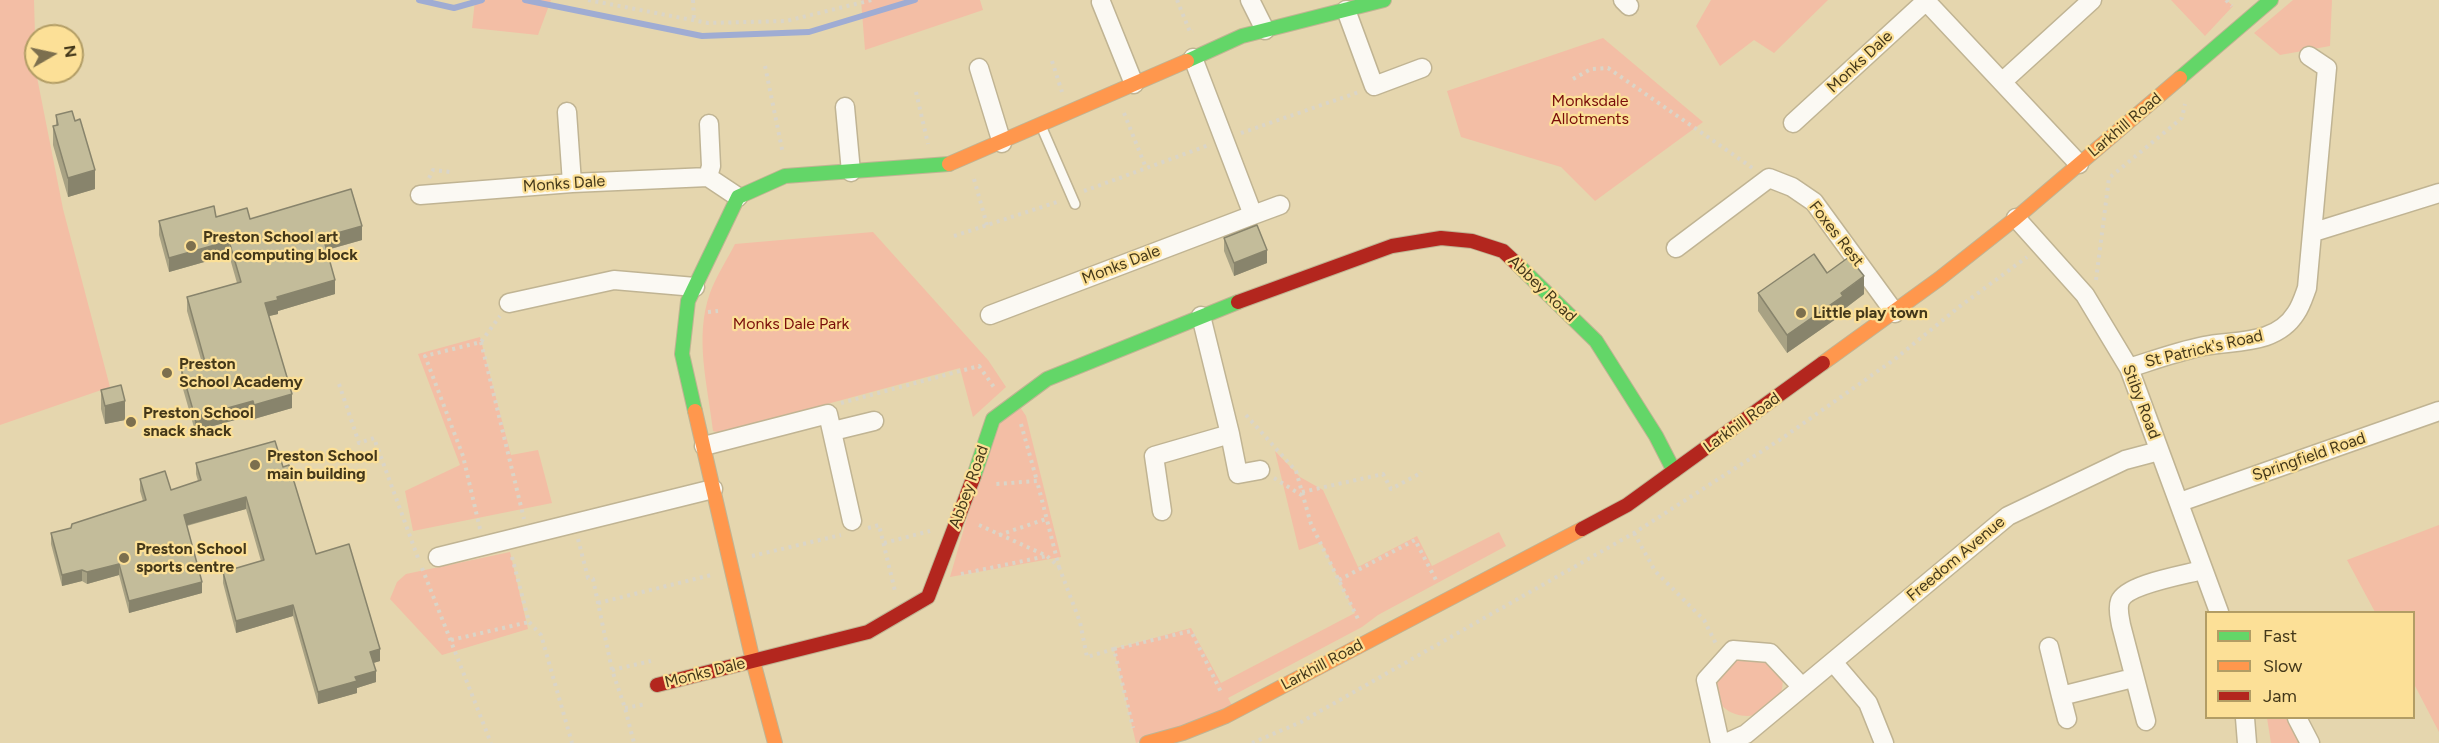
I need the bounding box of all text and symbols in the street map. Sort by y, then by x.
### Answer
north arrow [24,24,84,84]
street label: Monks Dale [1823,27,1897,97]
text: N [60,44,81,59]
street label: Larkhill Road [2084,89,2166,161]
park label: Monksdale Allotments [1551,91,1629,129]
street label: Monks Dale [522,172,606,196]
street label: Foxes Rest [1805,197,1867,271]
place label: Preston School art and computing block [203,227,358,265]
marker: Preston School art and computing block [184,239,198,253]
street label: Monks Dale [1079,241,1163,289]
street label: Abbey Road [1504,252,1580,326]
place label: Little play town [1813,303,1928,323]
marker: Little play town [1794,306,1808,320]
park label: Monks Dale Park [733,314,849,334]
street label: St Patrick's Road [2143,326,2265,372]
place label: Preston School Academy [179,354,303,392]
street label: Stiby Road [2118,362,2164,442]
marker: Preston School Academy [160,366,174,380]
street label: Larkhill Road [1700,389,1784,457]
place label: Preston School snack shack [143,403,254,441]
marker: Preston School snack shack [124,415,138,429]
street label: Springfield Road [2250,429,2368,485]
street label: Abbey Road [945,443,993,531]
place label: Preston School main building [267,446,378,484]
marker: Preston School main building [248,458,262,472]
street label: Freedom Avenue [1903,513,2009,605]
place label: Preston School sports centre [136,539,247,577]
marker: Preston School sports centre [117,551,131,565]
legend [2205,611,2415,719]
text: Fast [2263,625,2297,647]
street label: Larkhill Road [1278,635,1366,695]
street label: Monks Dale [663,654,747,692]
text: Slow [2263,655,2302,677]
text: Jam [2263,685,2297,707]

